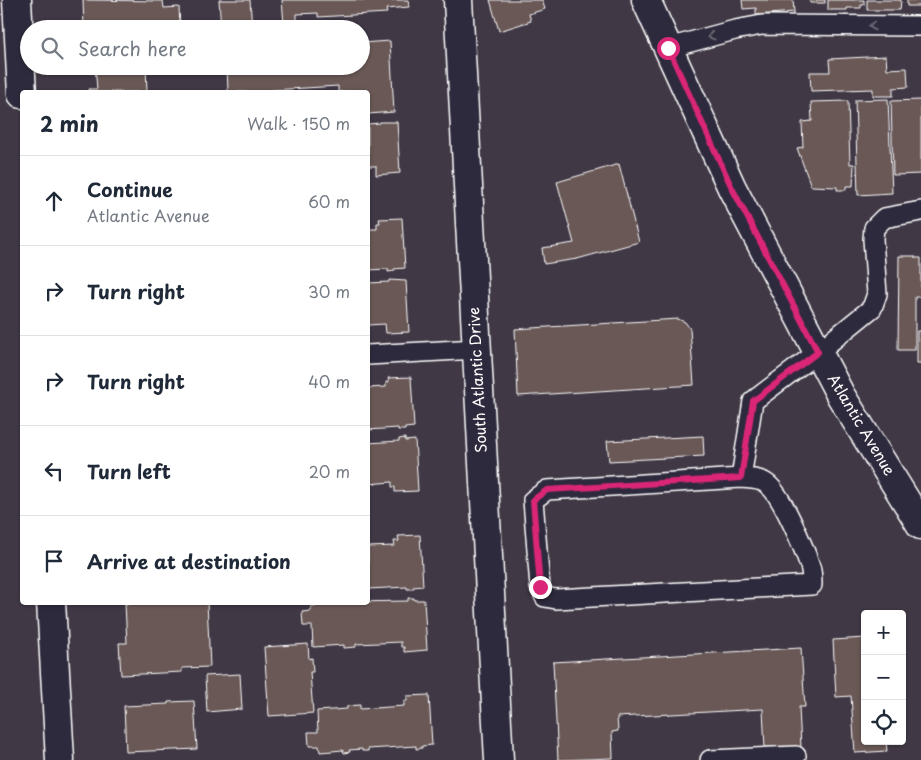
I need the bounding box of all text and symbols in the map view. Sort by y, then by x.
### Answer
search box [20,20,370,75]
one-way arrow [868,21,876,31]
one-way arrow [707,31,716,41]
icon: search [38,34,66,62]
text: Search here [78,34,187,62]
route start [657,37,680,60]
text: 2 min [40,107,99,139]
text: Walk · 150 m [247,111,350,135]
text: Continue [87,175,173,203]
icon: ahead [40,187,68,215]
text: 60 m [308,189,350,213]
text: Atlantic Avenue [87,203,210,227]
icon: right [40,277,68,305]
text: Turn right [87,277,185,305]
text: 30 m [308,279,350,303]
street label: South Atlantic Drive [461,307,492,454]
icon: right [40,367,68,395]
text: Turn right [87,367,185,395]
text: 40 m [308,369,350,393]
street label: Atlantic Avenue [823,369,902,479]
icon: left [40,457,68,485]
text: Turn left [87,457,171,485]
text: 20 m [309,459,350,483]
icon: arrive [40,547,68,575]
text: Arrive at destination [87,547,291,575]
route end [529,576,552,599]
map controls [861,610,906,745]
button: + [861,610,906,655]
button: − [861,655,906,700]
button: locate [861,700,906,745]

